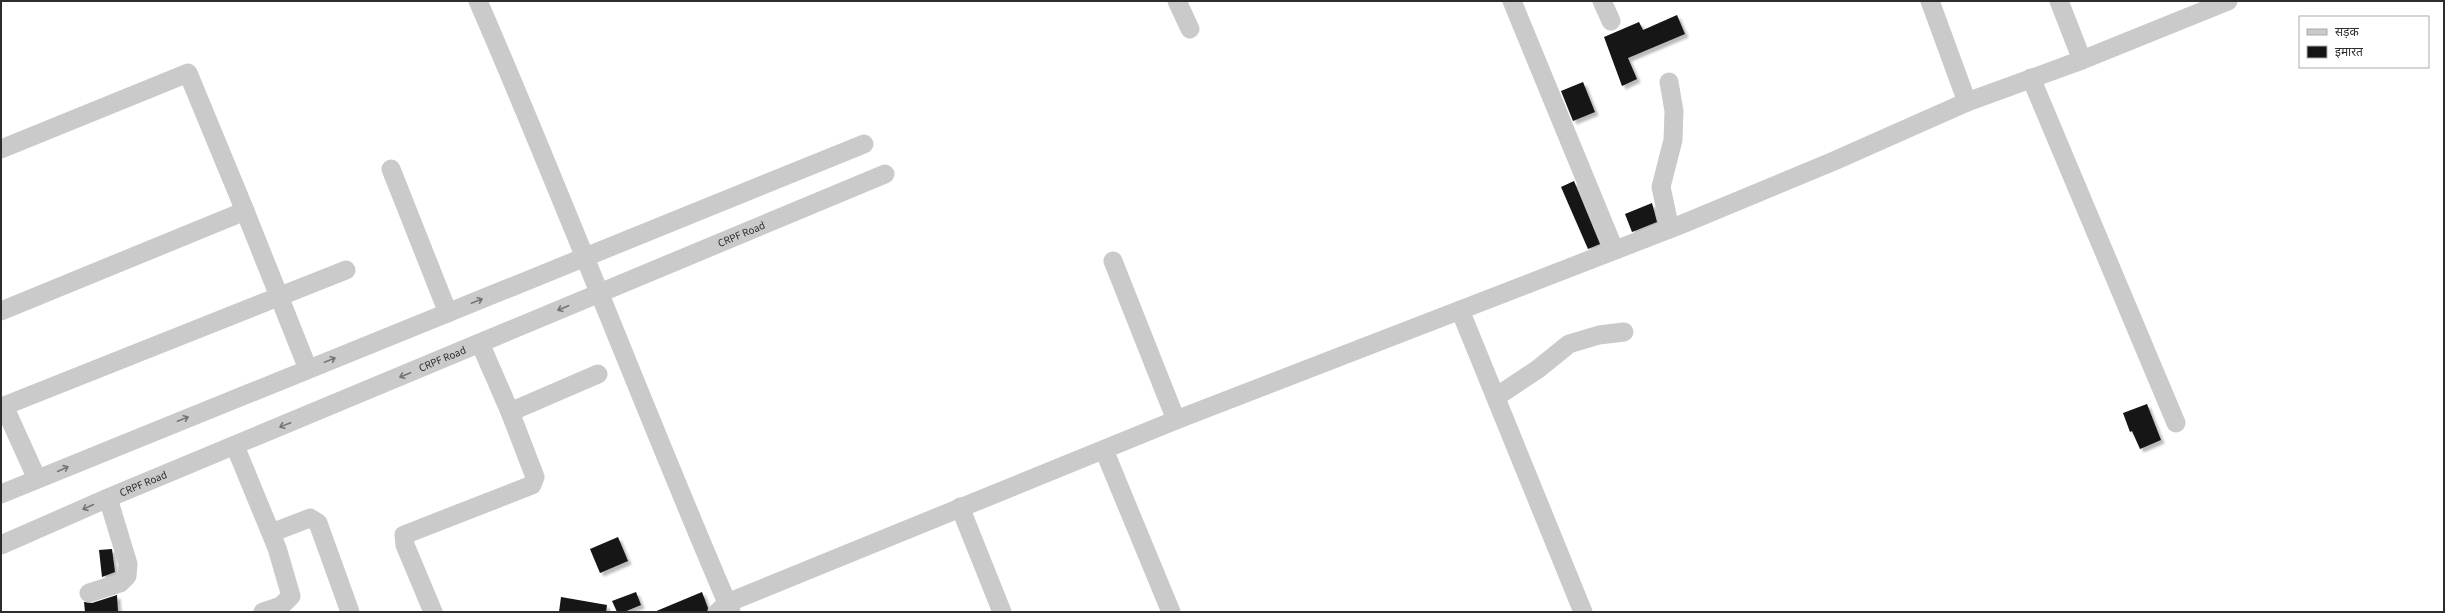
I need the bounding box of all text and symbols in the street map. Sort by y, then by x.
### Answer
legend [2299,16,2429,68]
text: सड़क [2335,24,2360,41]
text: इमारत [2335,44,2364,61]
street label: CRPF Road [715,218,767,251]
one-way arrow [470,297,482,305]
one-way arrow [558,304,570,312]
street label: CRPF Road [416,343,468,376]
one-way arrow [324,356,336,364]
one-way arrow [399,372,411,379]
one-way arrow [177,415,189,422]
one-way arrow [280,422,292,430]
one-way arrow [57,464,69,472]
street label: CRPF Road [117,467,169,500]
one-way arrow [82,504,94,511]

